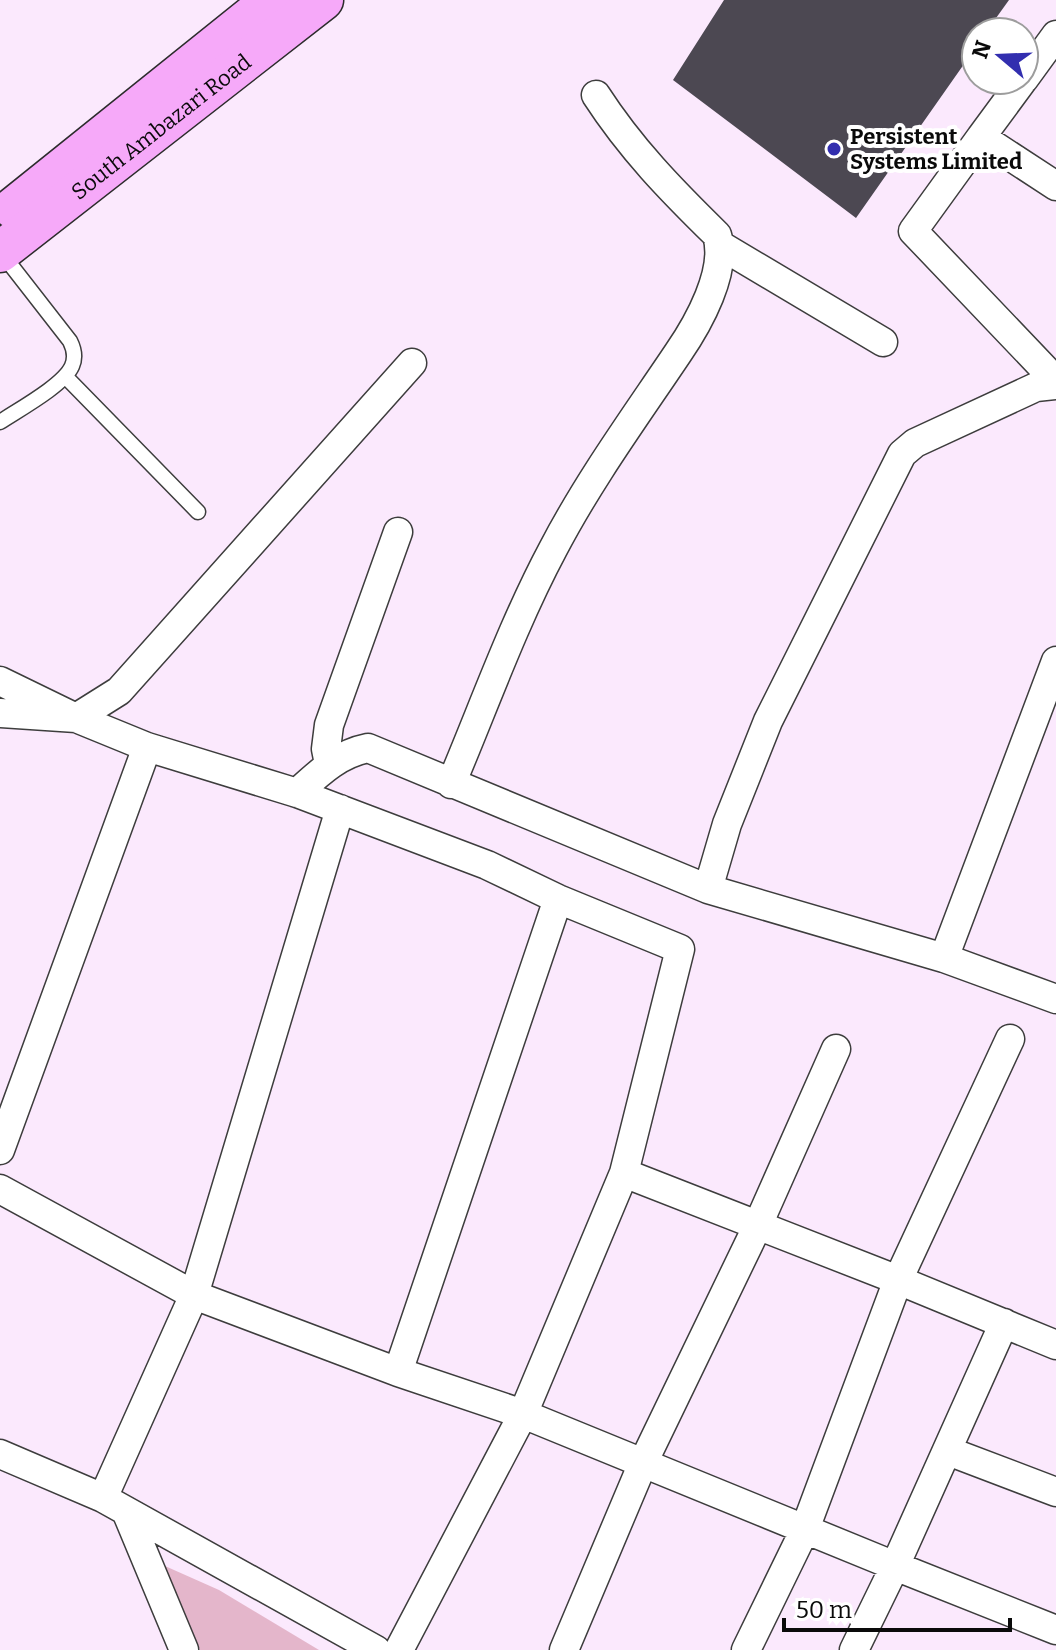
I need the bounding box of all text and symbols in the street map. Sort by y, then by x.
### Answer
north arrow [960,16,1040,96]
text: N [966,37,997,62]
street label: South Ambazari Road [66,48,257,205]
place label: Persistent Systems Limited [850,123,1022,175]
marker: Persistent Systems Limited [825,140,843,158]
scale bar [784,1582,1010,1632]
text: 50 m [796,1596,852,1624]

